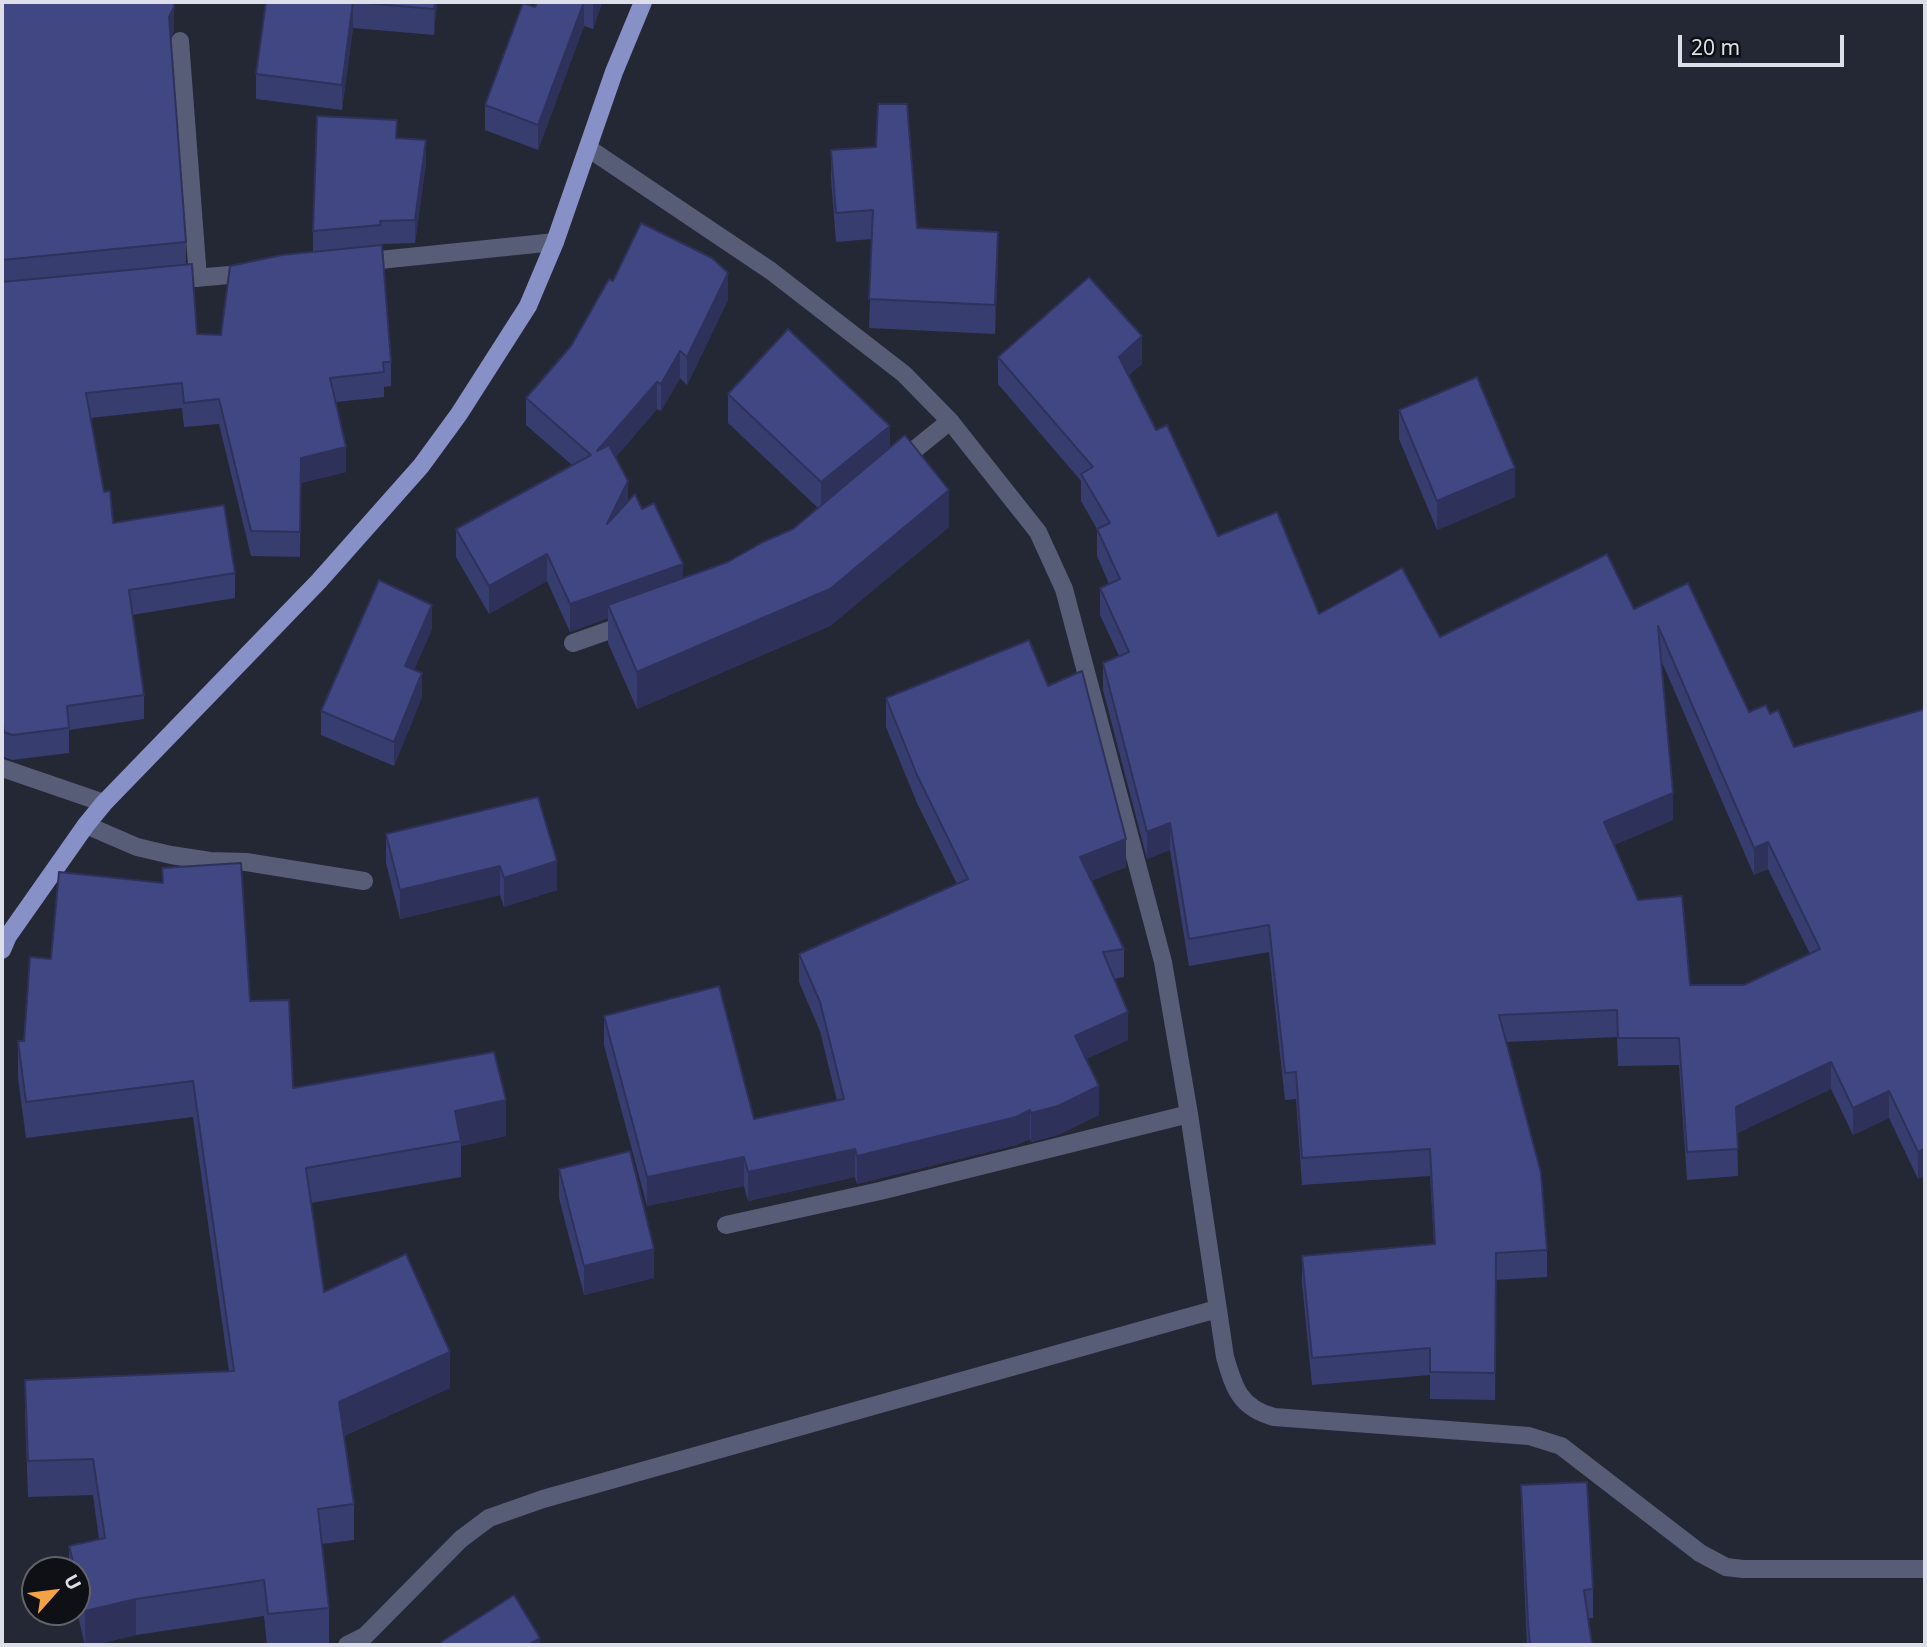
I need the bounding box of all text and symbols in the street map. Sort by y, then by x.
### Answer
scale bar [1682,21,1848,65]
text: 20 m [1691,33,1740,61]
north arrow [21,1556,91,1626]
text: U [58,1570,88,1595]

